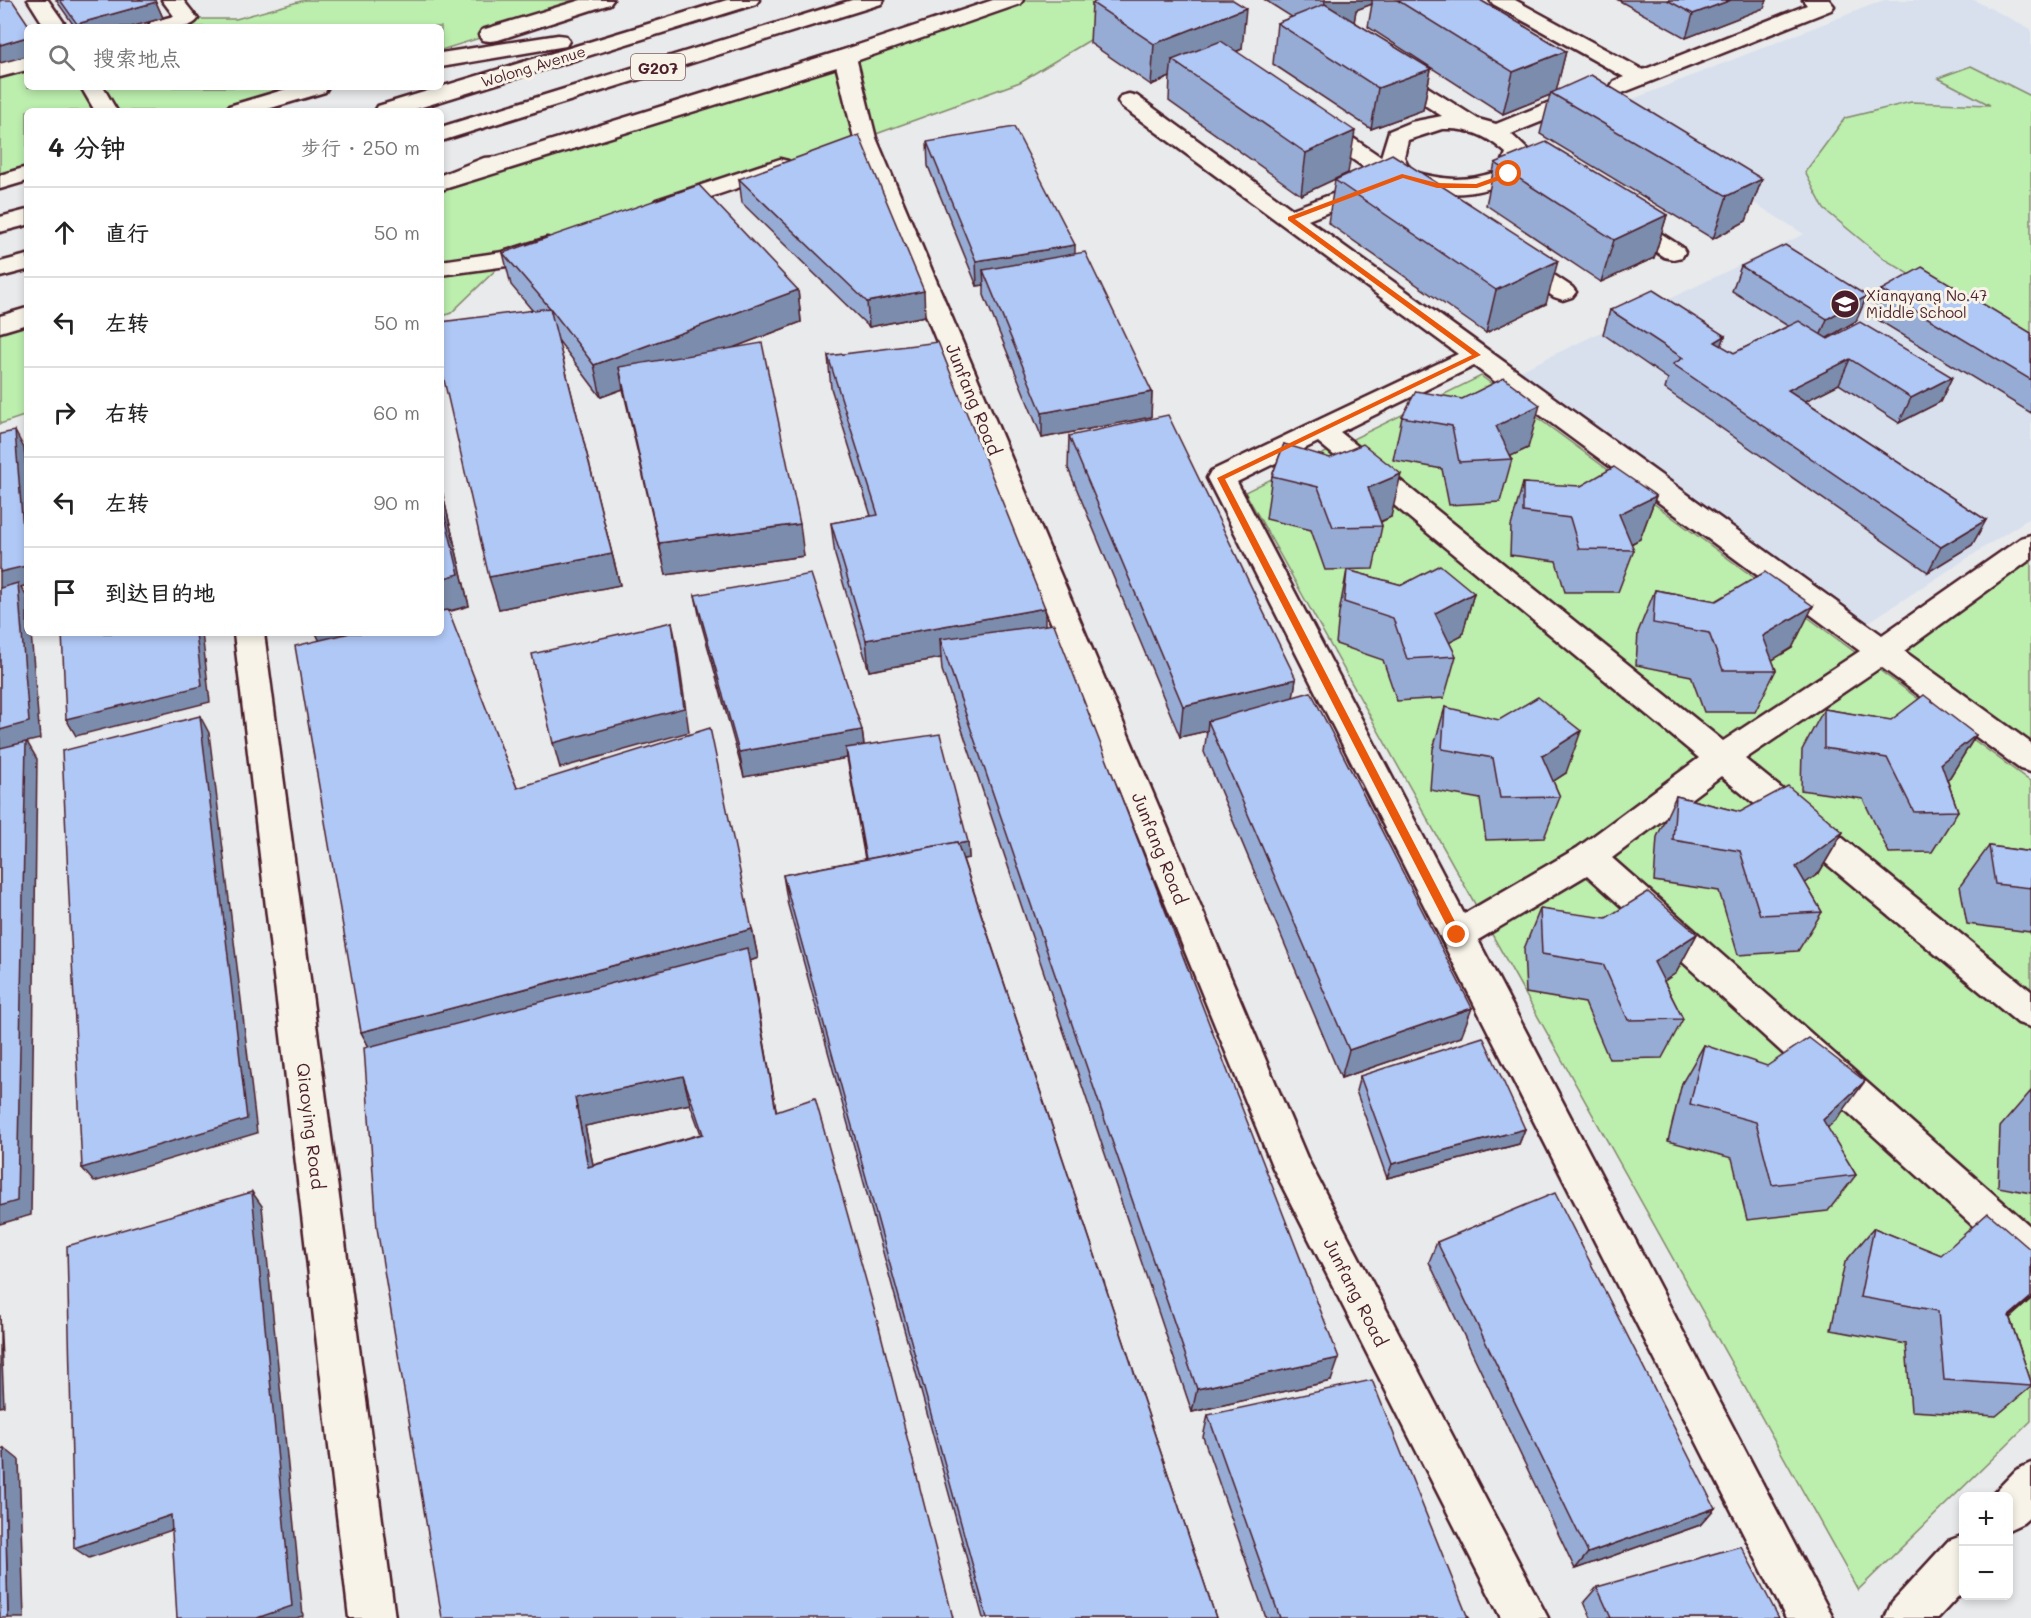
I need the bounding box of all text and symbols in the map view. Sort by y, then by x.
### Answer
search box [24,24,444,90]
icon: search [45,41,78,74]
street label: Wolong Avenue [478,41,588,91]
text: 搜索地点 [93,43,181,72]
road number: G207 [631,54,685,80]
text: 4 分钟 [48,130,126,164]
text: 步行 · 250 m [301,134,420,160]
route start [1495,160,1521,186]
icon: ahead [48,216,81,249]
text: 直行 [105,218,149,247]
text: 50 m [374,219,420,245]
place label: Xiangyang No.47 Middle School [1866,285,1987,322]
school or university icon: Xiangyang No.47 Middle School [1829,288,1861,320]
icon: left [48,306,81,339]
text: 左转 [105,308,149,337]
text: 50 m [374,309,420,335]
street label: Junfang Road [941,339,1007,459]
icon: right [48,396,81,429]
text: 右转 [105,398,149,427]
text: 60 m [373,399,420,425]
icon: left [48,486,81,519]
text: 左转 [105,488,149,517]
text: 90 m [374,489,420,515]
icon: arrive [48,576,81,609]
text: 到达目的地 [105,578,215,607]
street label: Junfang Road [1127,788,1193,908]
route end [1443,921,1469,947]
street label: Qiaoying Road [291,1061,331,1191]
street label: Junfang Road [1318,1234,1394,1350]
map controls [1959,1492,2013,1600]
button: + [1959,1492,2013,1546]
button: − [1959,1546,2013,1600]

